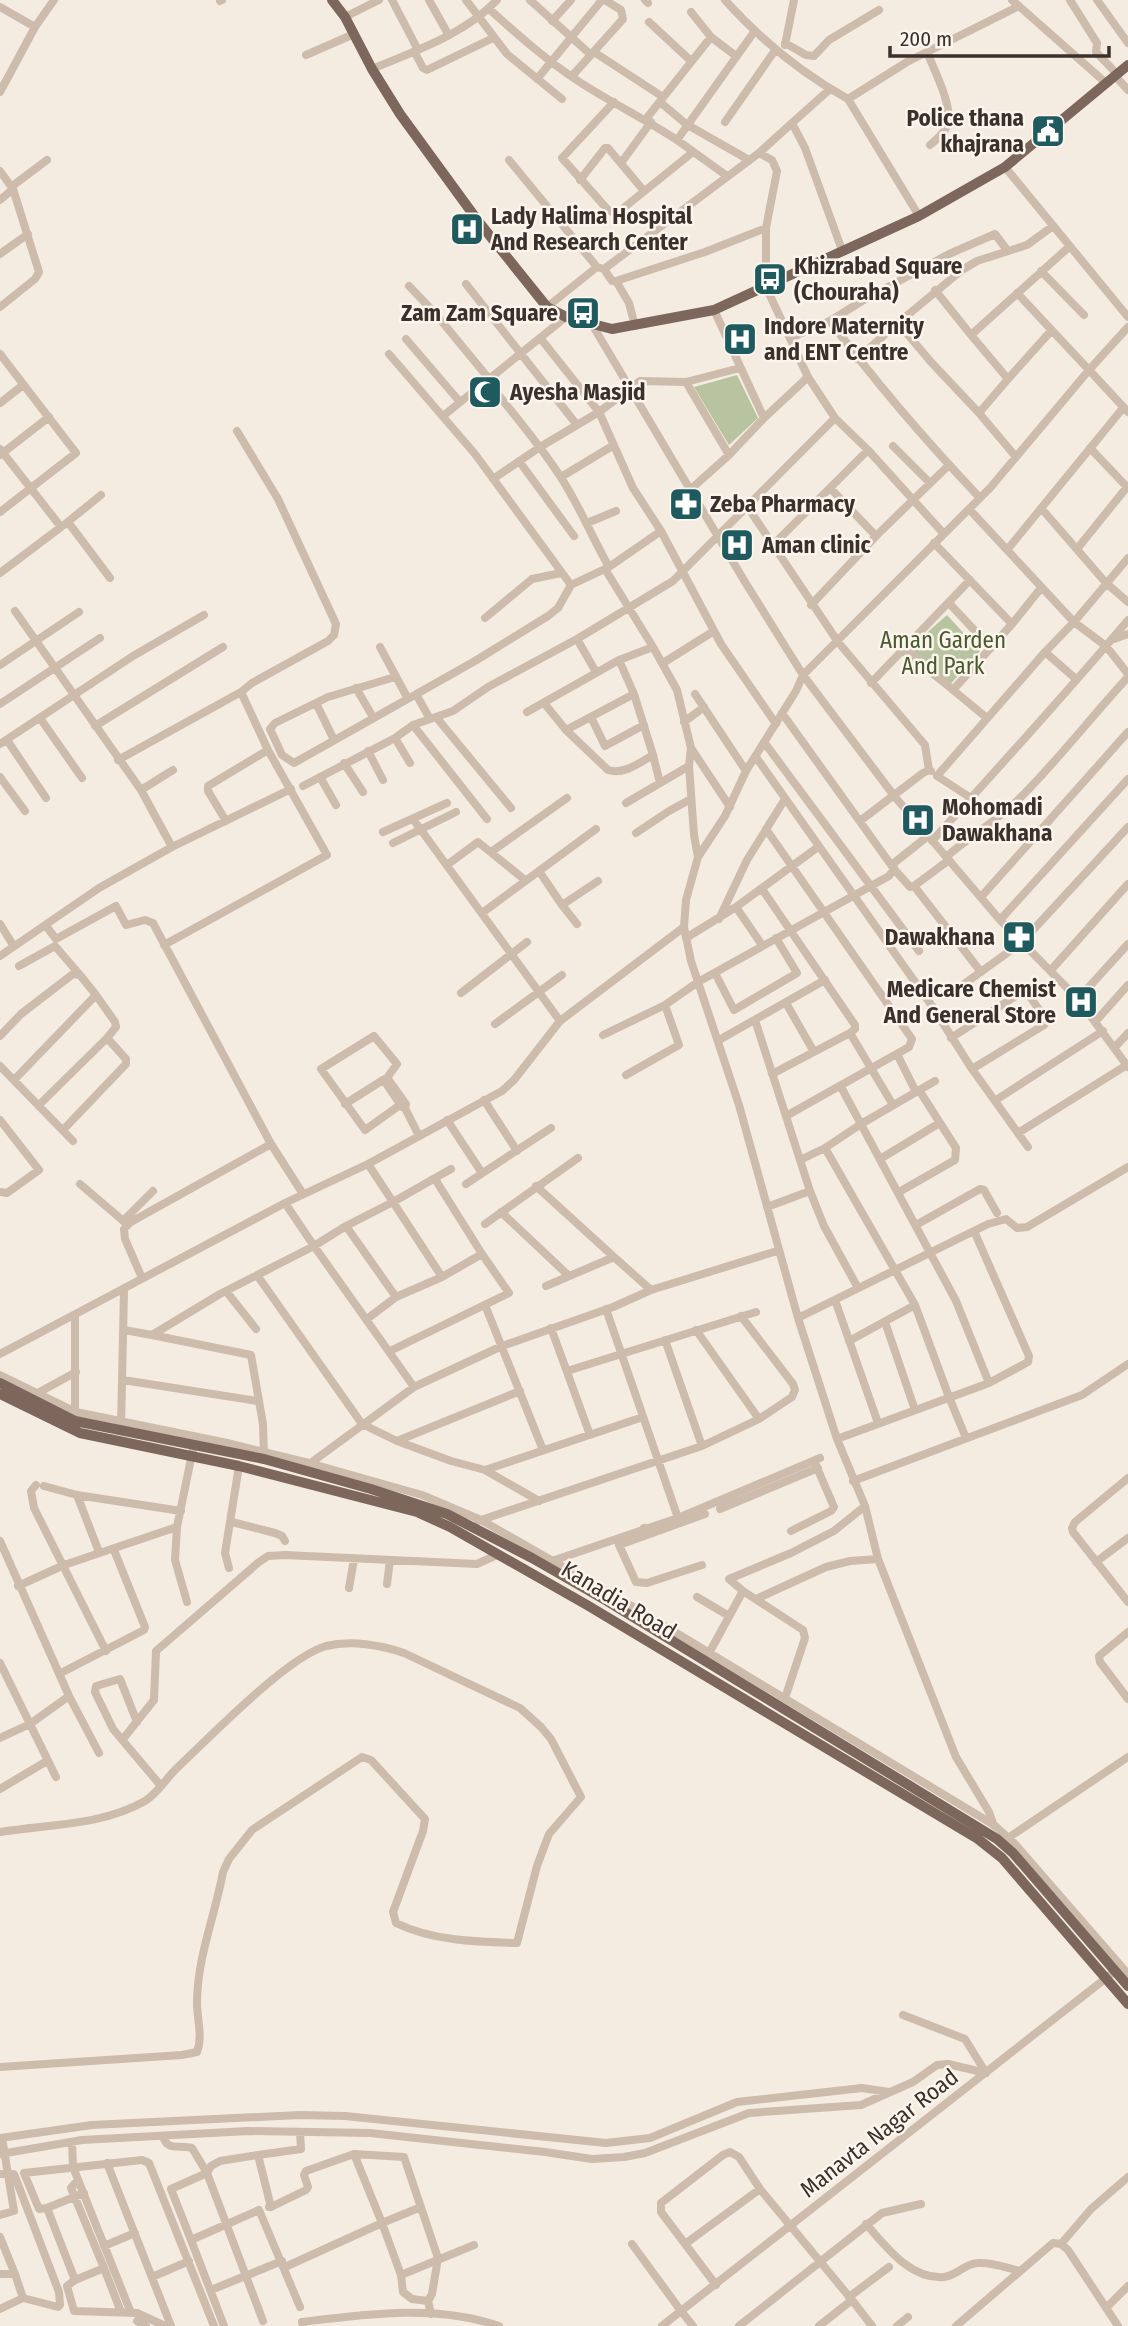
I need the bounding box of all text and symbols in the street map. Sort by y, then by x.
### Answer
scale bar [890,14,1109,58]
text: 200 m [900,26,952,52]
place label: Police thana khajrana [907,104,1024,158]
public building icon: Police thana khajrana [1029,112,1067,150]
place label: Lady Halima Hospital And Research Center [490,202,693,256]
hospital icon: Lady Halima Hospital And Research Center [448,210,486,248]
place label: Khizrabad Square (Chouraha) [794,252,963,306]
bus stop icon: Khizrabad Square (Chouraha) [751,260,789,298]
bus stop icon: Zam Zam Square [564,294,602,332]
place label: Zam Zam Square [401,299,558,327]
place label: Indore Maternity and ENT Centre [764,312,925,366]
hospital icon: Indore Maternity and ENT Centre [721,320,759,358]
mosque icon: Ayesha Masjid [466,373,504,411]
place label: Ayesha Masjid [509,378,646,406]
pharmacy icon: Zeba Pharmacy [667,485,705,523]
place label: Zeba Pharmacy [710,490,856,518]
hospital icon: Aman clinic [718,526,756,564]
place label: Aman clinic [761,531,871,559]
park label: Aman Garden And Park [880,626,1006,680]
place label: Mohomadi Dawakhana [942,793,1052,847]
hospital icon: Mohomadi Dawakhana [899,801,937,839]
pharmacy icon: Dawakhana [1000,918,1038,956]
place label: Dawakhana [885,923,995,951]
place label: Medicare Chemist And General Store [883,975,1057,1029]
hospital icon: Medicare Chemist And General Store [1062,983,1100,1021]
street label: Kanadia Road [556,1555,682,1645]
street label: Manavta Nagar Road [794,2063,964,2203]

